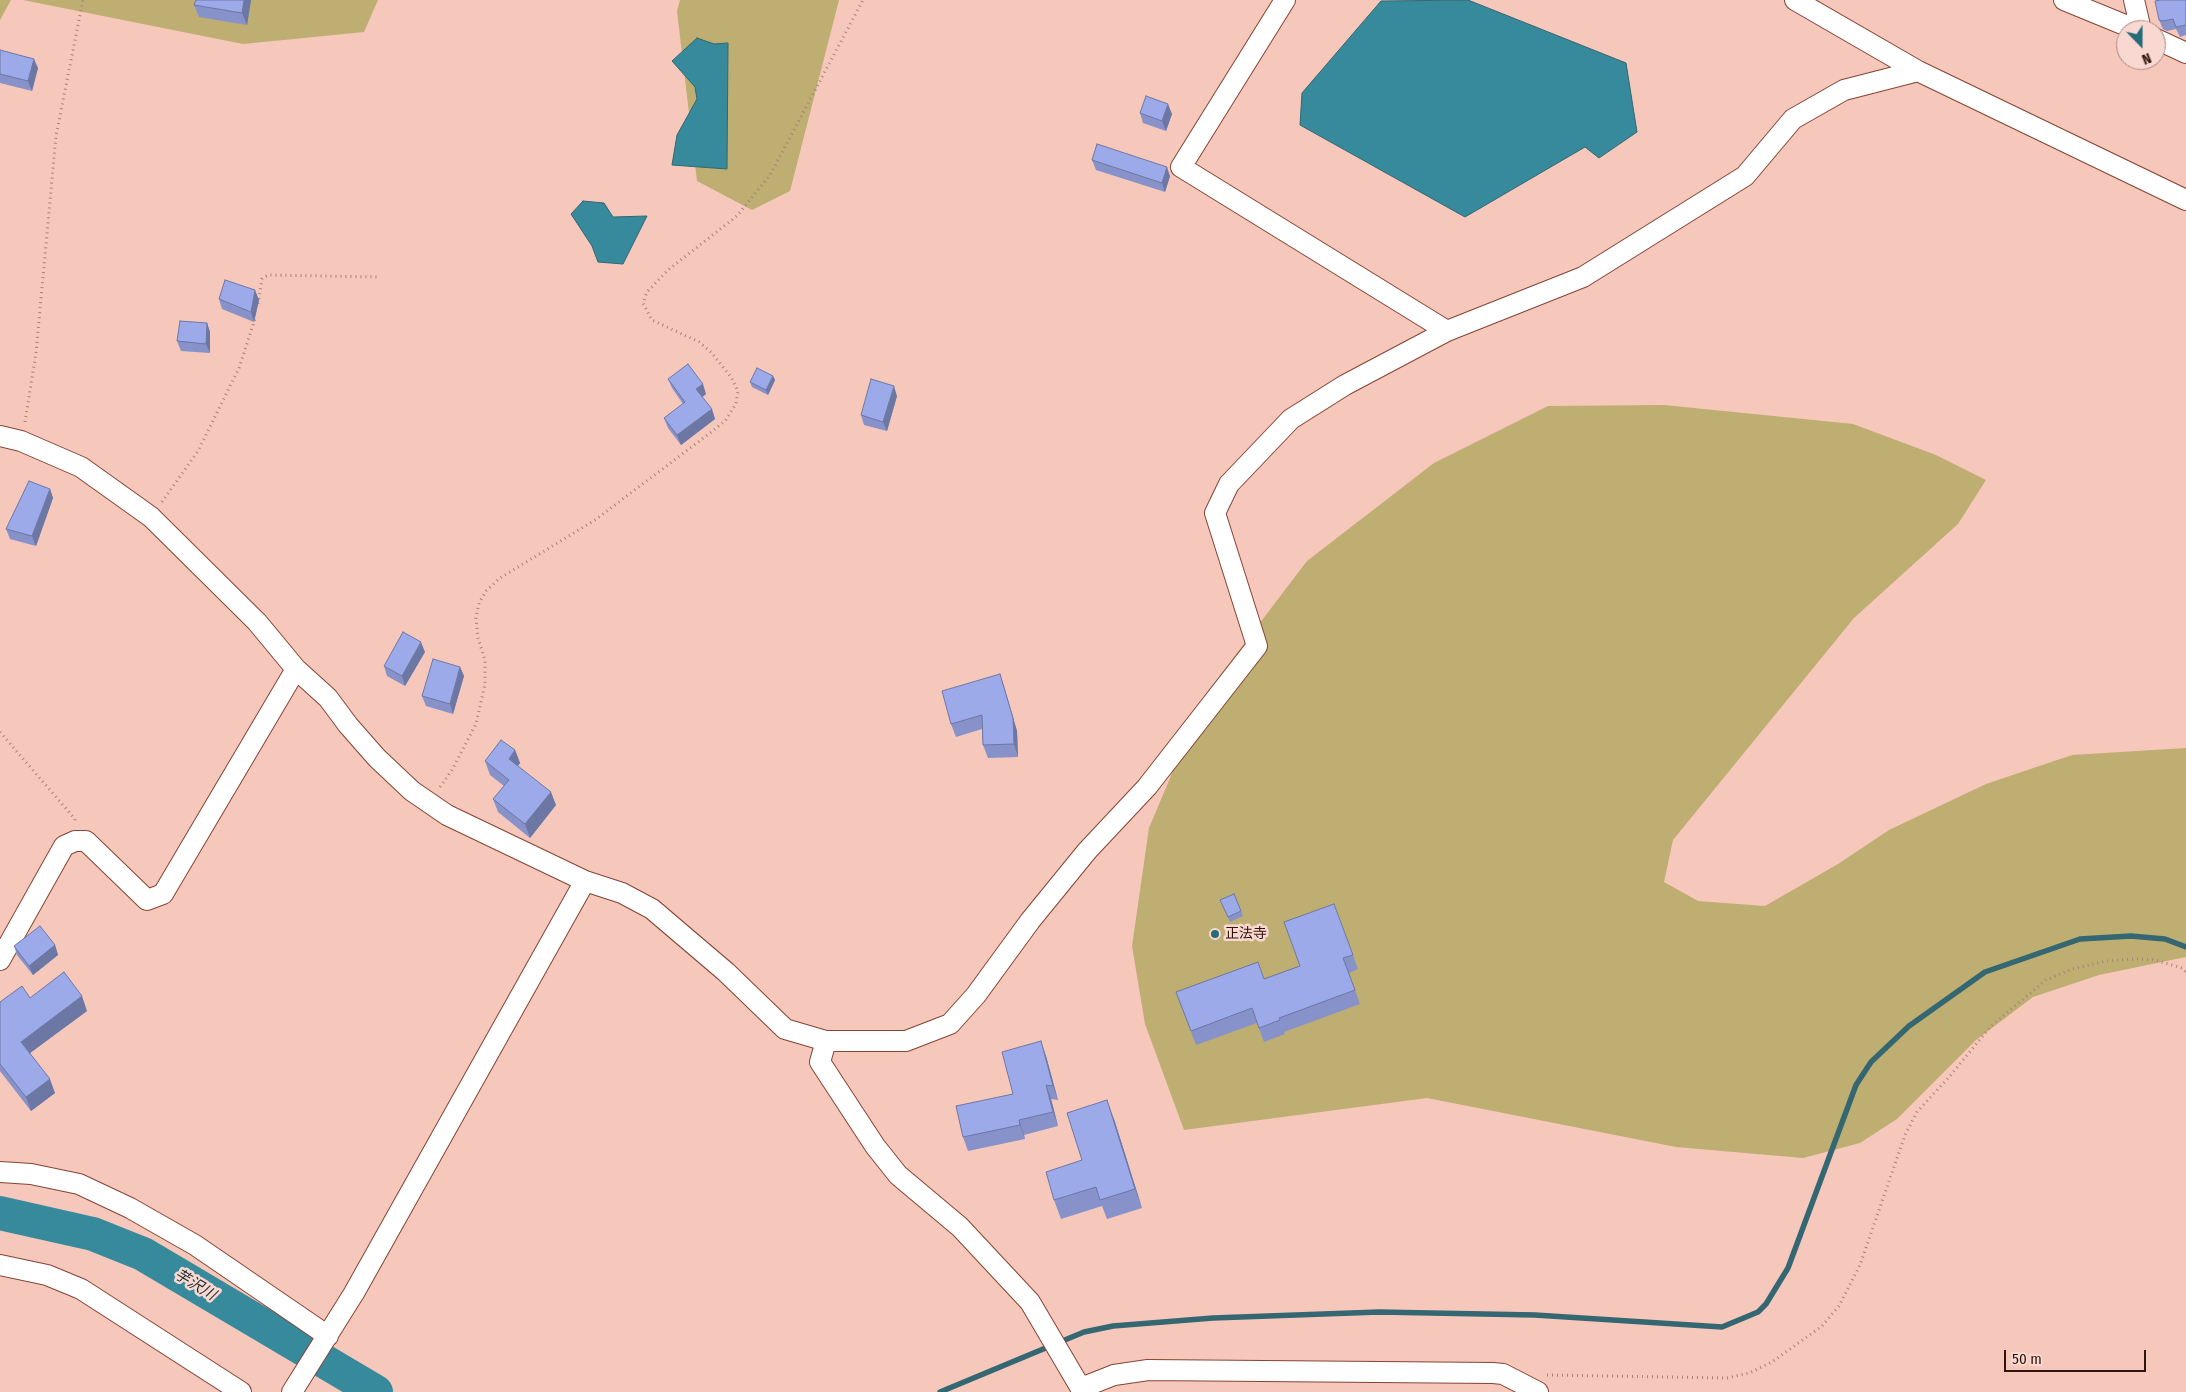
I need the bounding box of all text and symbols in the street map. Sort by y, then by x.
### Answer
north arrow [2116,20,2166,70]
text: N [2139,49,2154,68]
place label: 正法寺 [1225,926,1267,942]
marker: 正法寺 [1209,928,1221,940]
water label: 芋沢川 [171,1266,219,1304]
scale bar [2006,1340,2148,1372]
text: 50 m [2012,1350,2042,1368]

